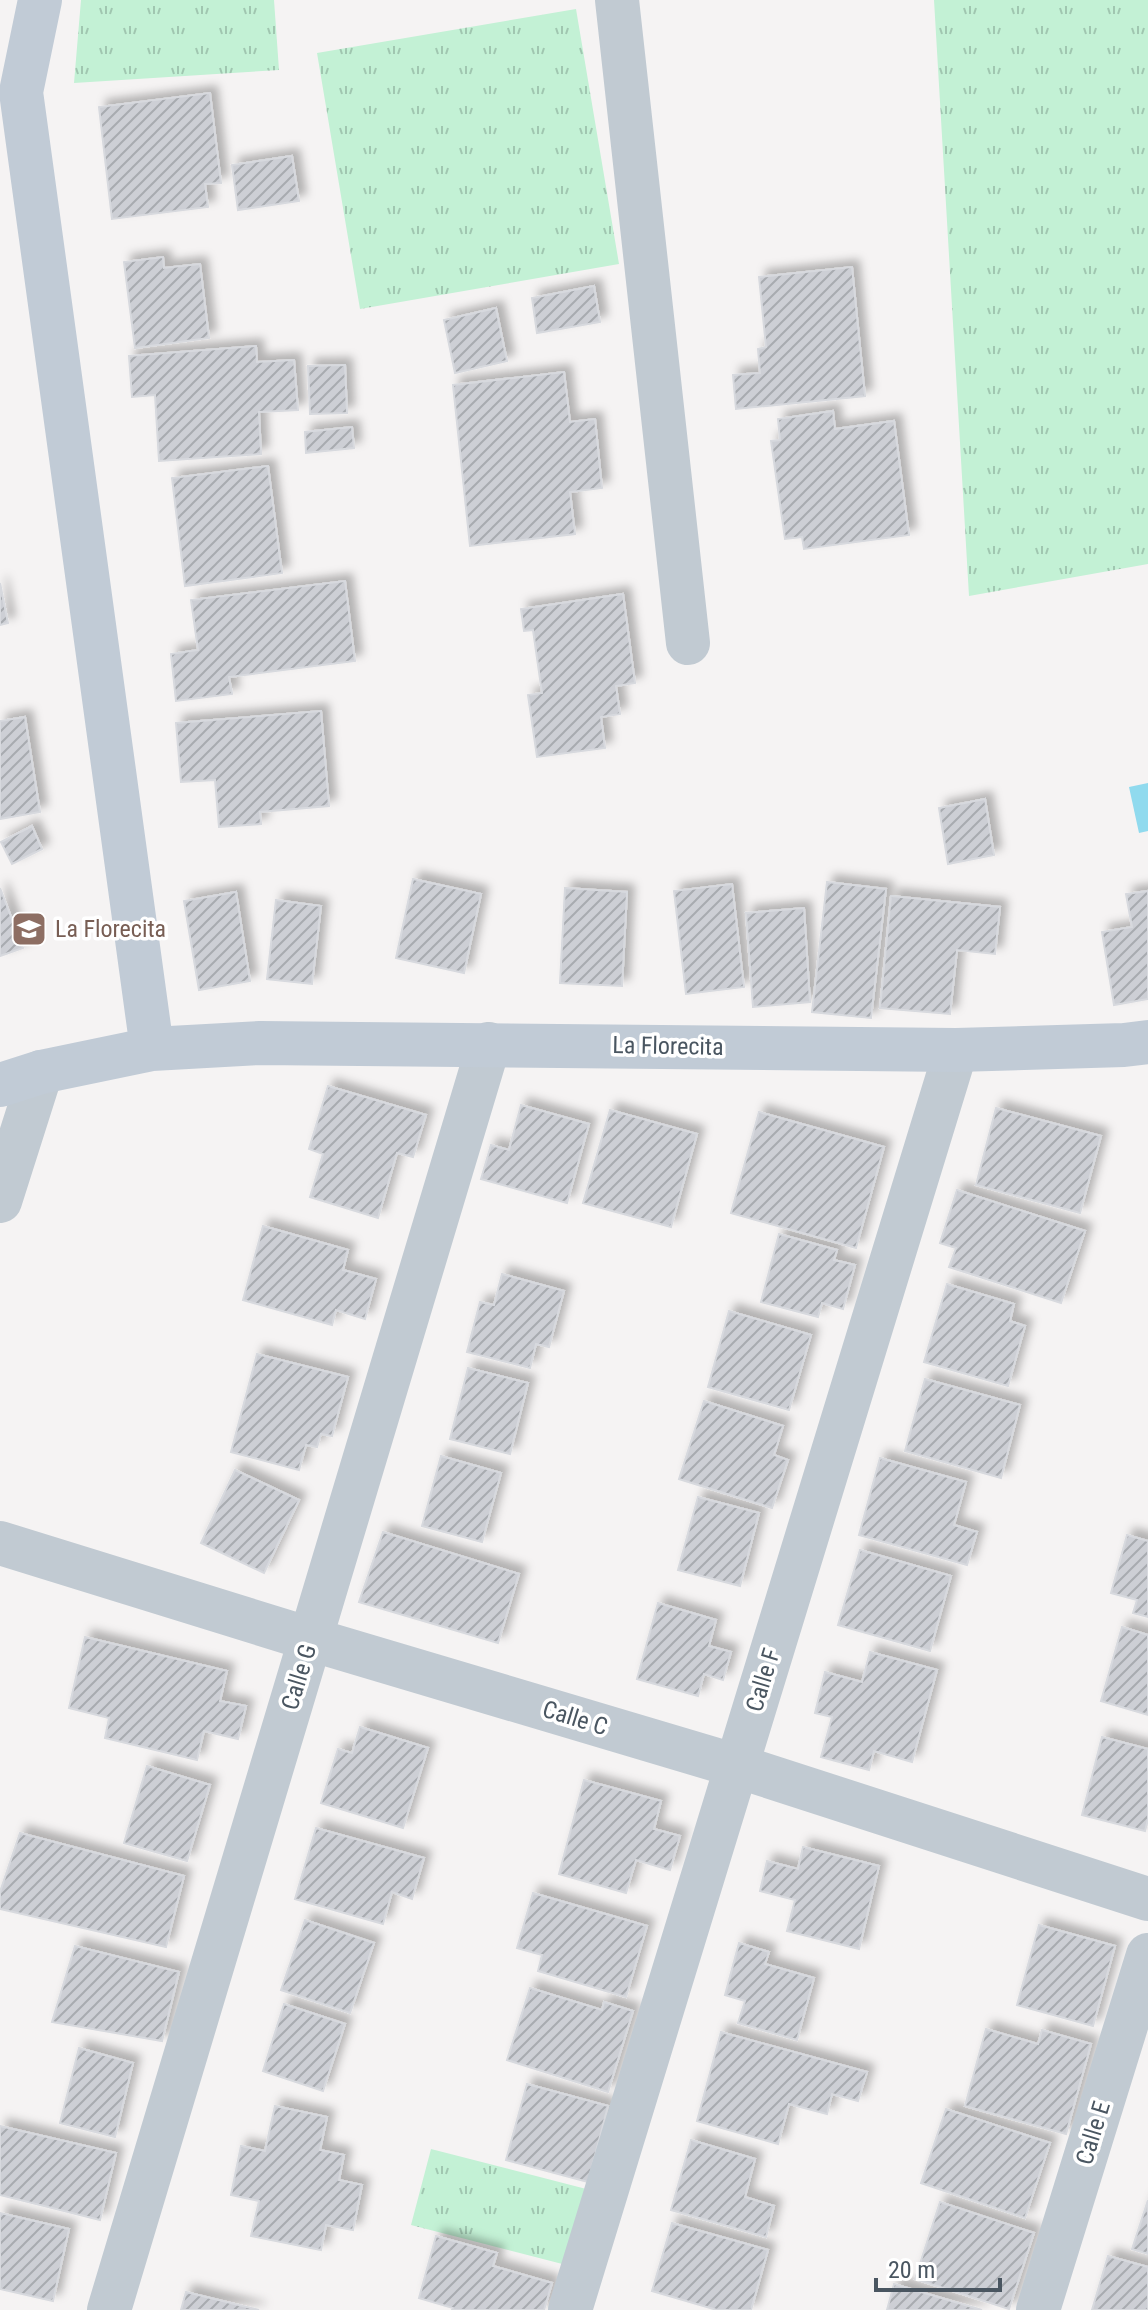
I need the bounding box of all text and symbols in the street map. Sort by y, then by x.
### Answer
school or university icon: La Florecita [10,910,48,948]
place label: La Florecita [55,915,166,943]
street label: La Florecita [612,1031,724,1061]
street label: Calle G [276,1641,322,1713]
street label: Calle F [740,1645,786,1715]
street label: Calle C [539,1695,611,1741]
street label: Calle E [1070,2098,1116,2168]
scale bar [876,2242,1000,2292]
text: 20 m [888,2256,935,2284]

